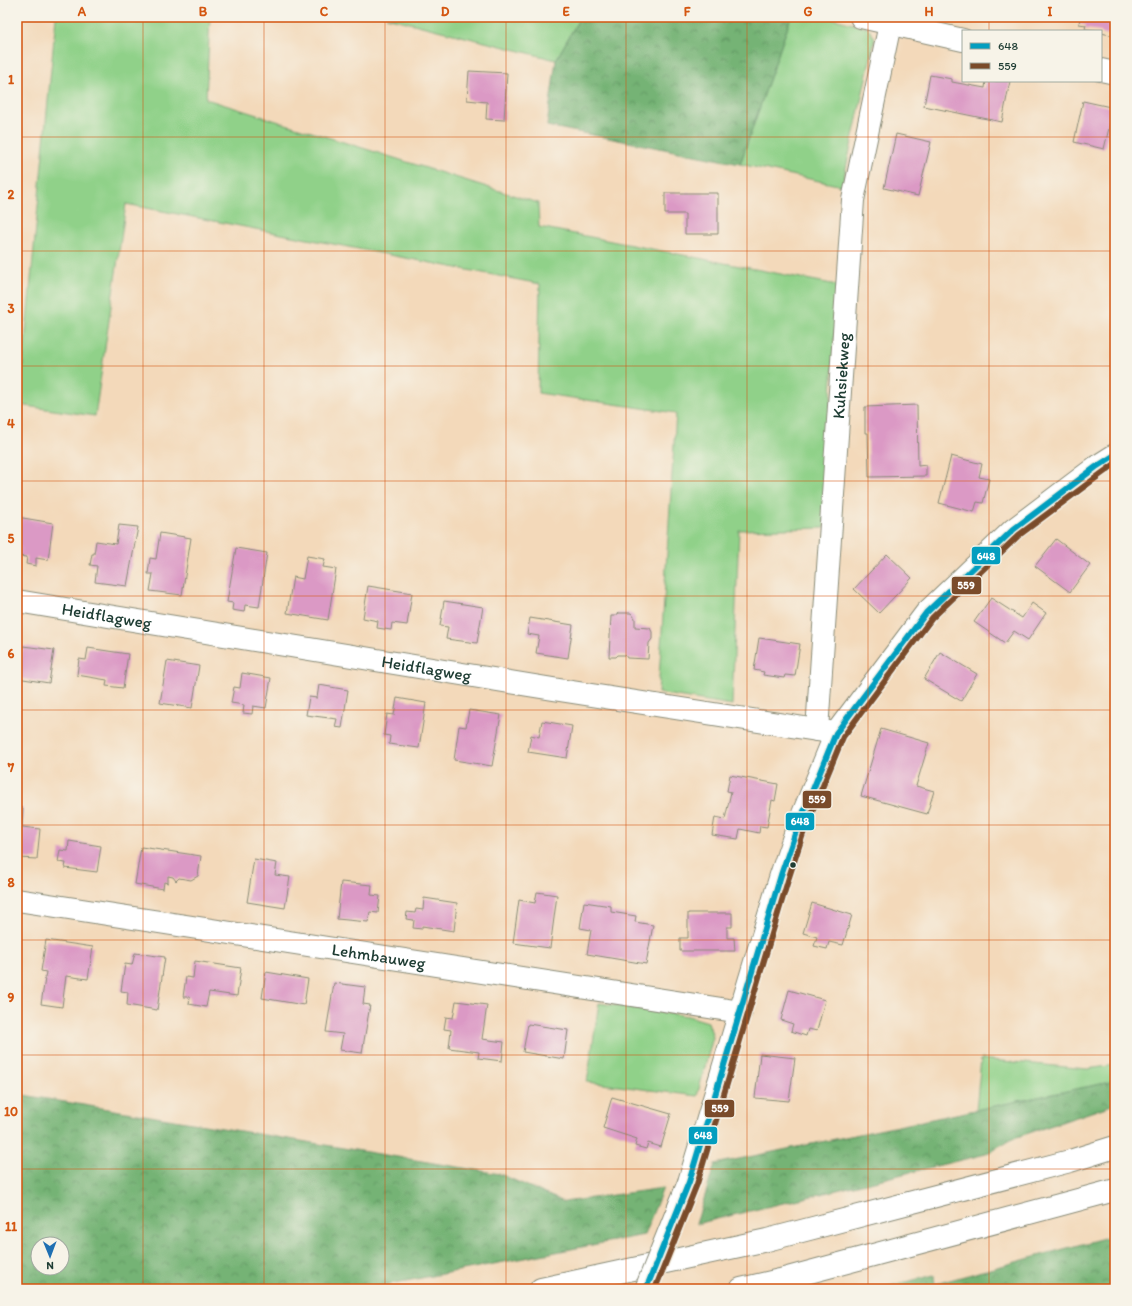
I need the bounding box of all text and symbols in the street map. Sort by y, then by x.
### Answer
text: A [77,4,87,19]
text: B [199,4,208,19]
text: C [320,4,329,19]
text: D [441,4,450,19]
text: E [562,4,570,19]
text: F [684,4,691,19]
text: G [804,4,813,19]
text: H [925,4,934,19]
text: I [1048,4,1053,19]
legend [962,30,1102,82]
text: 648 [998,39,1019,53]
text: 559 [998,59,1017,73]
text: 1 [8,72,14,87]
text: 2 [8,187,15,202]
text: 3 [7,301,15,316]
street label: Kuhsiekweg [828,332,854,420]
text: 4 [7,416,15,431]
text: 5 [8,531,15,546]
line badge: 648 [971,546,1001,565]
text: 648 [977,550,995,563]
line badge: 559 [951,576,982,595]
text: 559 [957,579,975,592]
street label: Heidflagweg [60,599,154,633]
text: 6 [8,646,15,661]
street label: Heidflagweg [380,651,473,686]
text: 7 [7,760,15,775]
line badge: 559 [802,790,832,809]
text: 559 [808,793,826,806]
line badge: 648 [785,812,815,831]
text: 648 [791,815,809,828]
unlabelled marker [788,860,798,870]
text: 8 [7,875,15,890]
street label: Lehmbauweg [330,939,427,973]
text: 9 [8,990,15,1005]
line badge: 559 [704,1099,735,1118]
text: 559 [711,1102,729,1115]
text: 10 [4,1104,18,1119]
line badge: 648 [688,1126,718,1145]
text: 648 [694,1129,712,1142]
text: 11 [5,1219,17,1234]
north arrow [30,1236,70,1276]
text: N [46,1259,54,1272]

